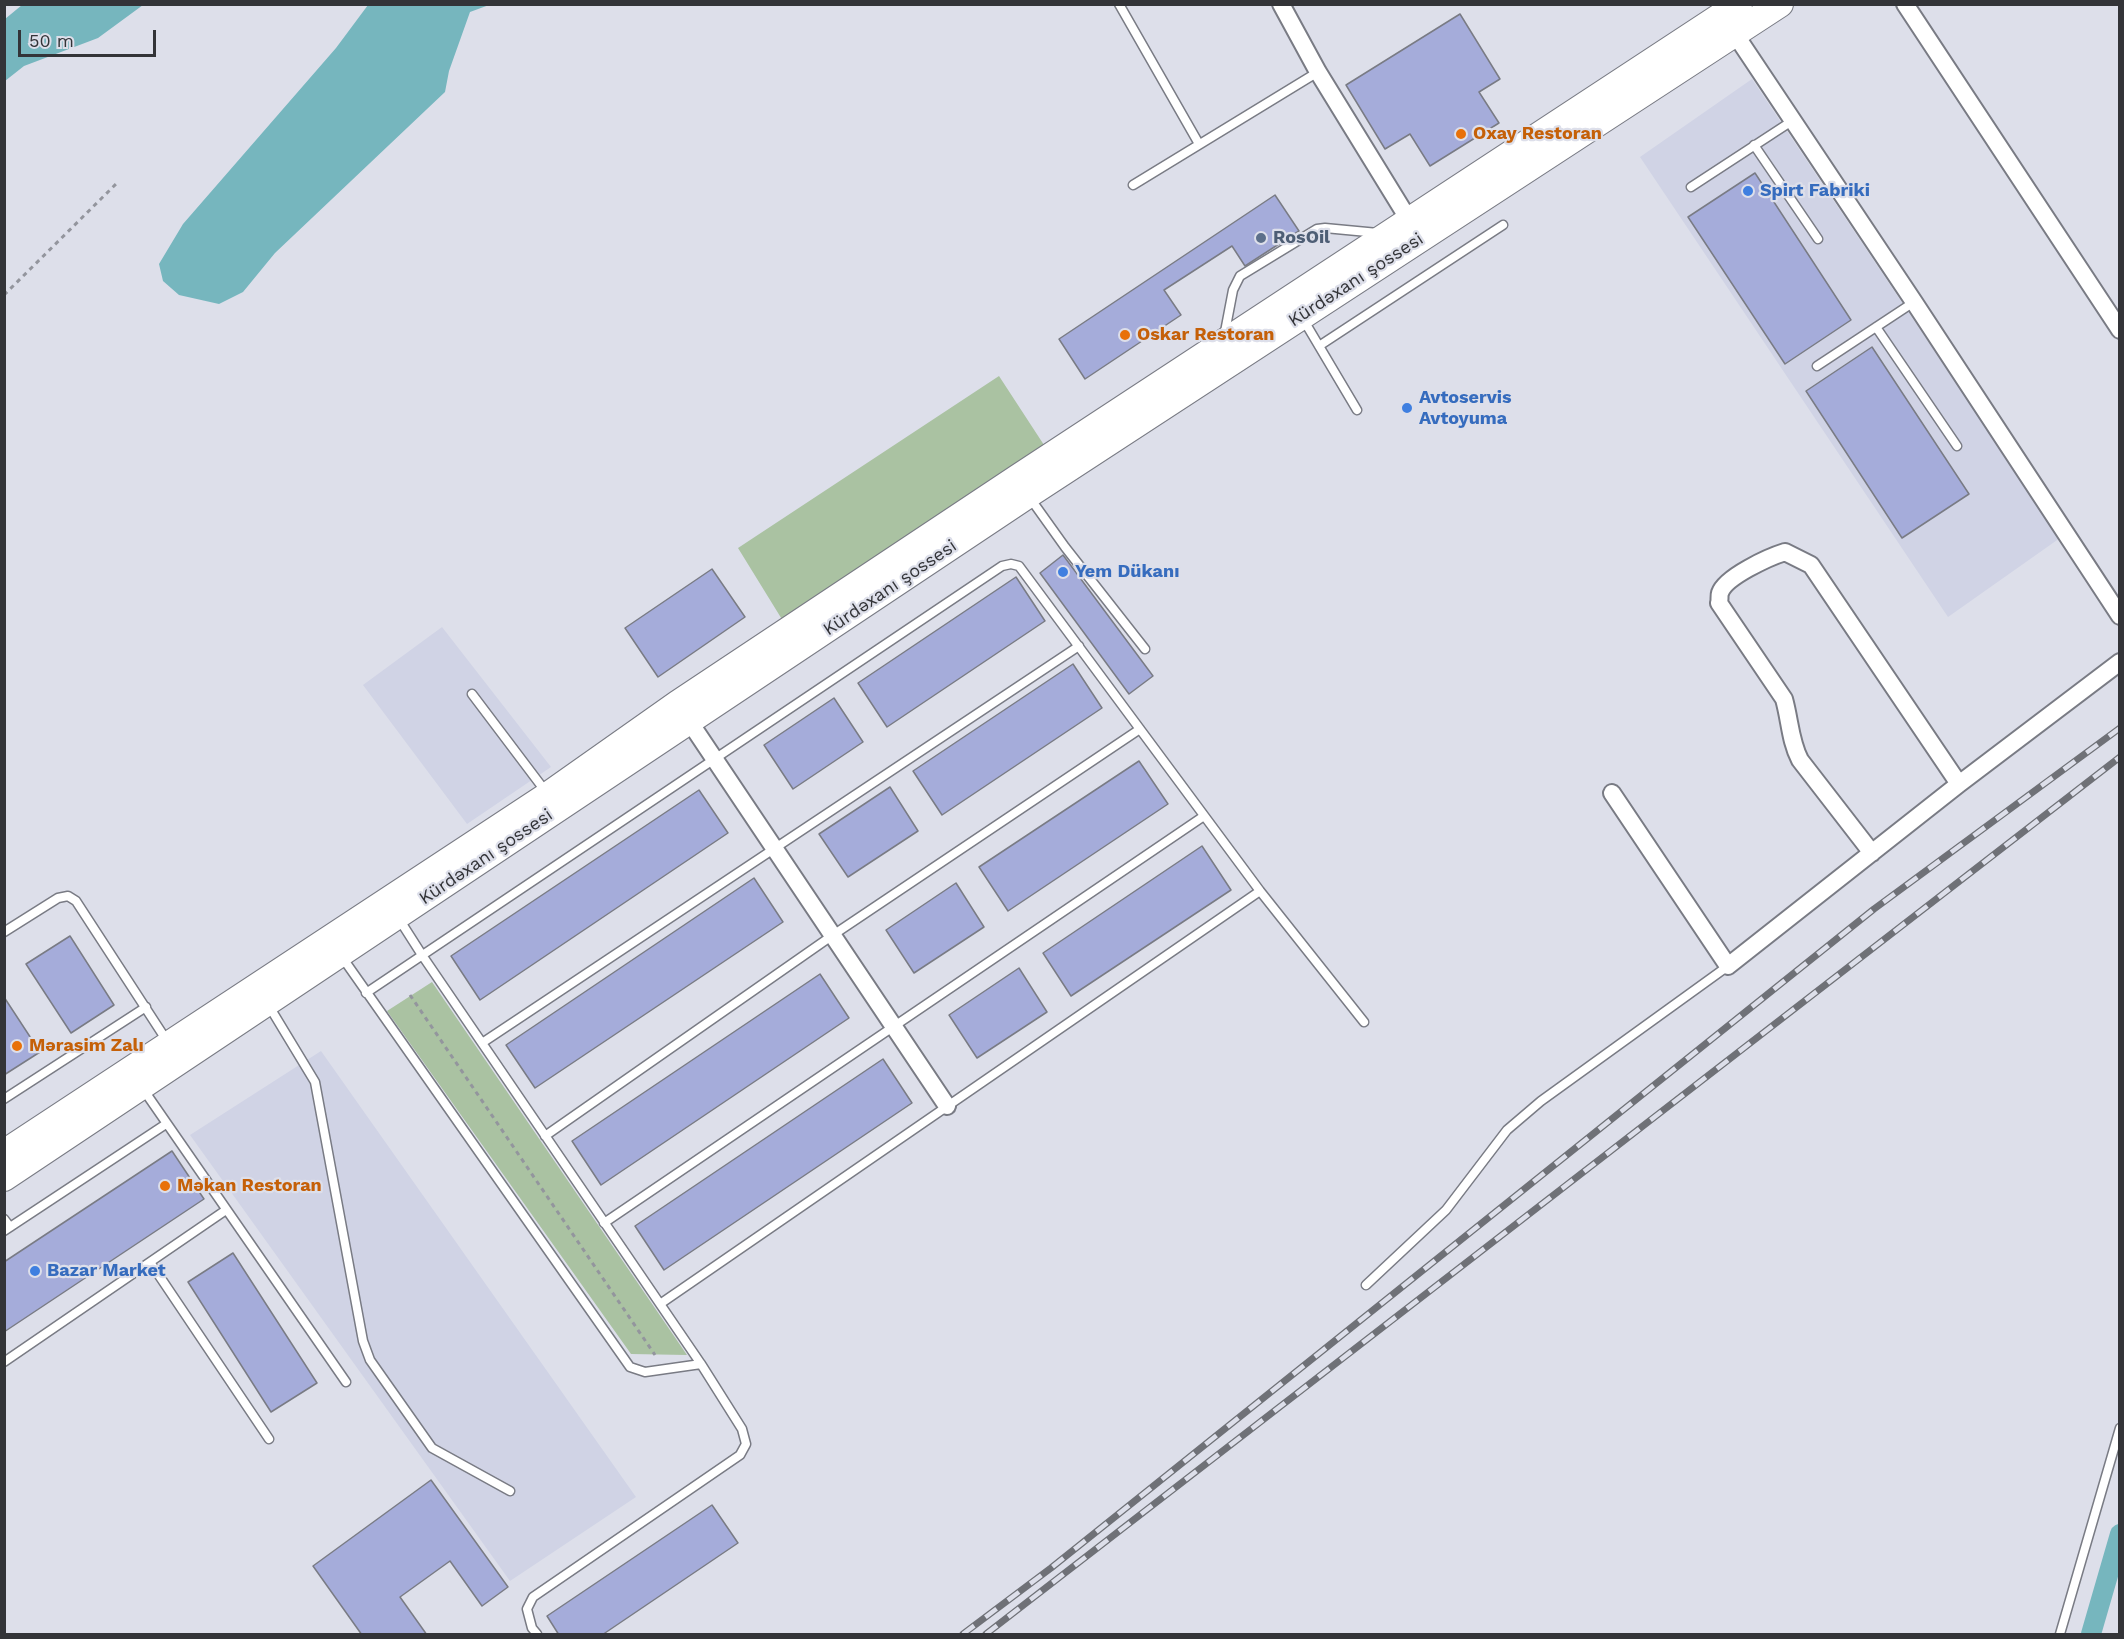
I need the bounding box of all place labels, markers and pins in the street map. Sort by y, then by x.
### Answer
place label: Oxay Restoran [1473,123,1602,145]
marker: Oxay Restoran [1454,127,1468,141]
place label: Spirt Fabriki [1760,180,1870,202]
marker: Spirt Fabriki [1741,184,1755,198]
place label: RosOil [1273,227,1330,249]
marker: RosOil [1254,231,1268,245]
place label: Oskar Restoran [1137,324,1274,346]
marker: Oskar Restoran [1118,328,1132,342]
place label: Avtoservis Avtoyuma [1419,387,1512,430]
marker: Avtoservis Avtoyuma [1400,401,1414,415]
place label: Yem Dükanı [1075,561,1179,583]
marker: Yem Dükanı [1056,565,1070,579]
place label: Mərasim Zalı [29,1035,144,1057]
marker: Mərasim Zalı [10,1039,24,1053]
place label: Məkan Restoran [177,1175,322,1197]
marker: Məkan Restoran [158,1179,172,1193]
place label: Bazar Market [47,1260,166,1282]
marker: Bazar Market [28,1264,42,1278]

